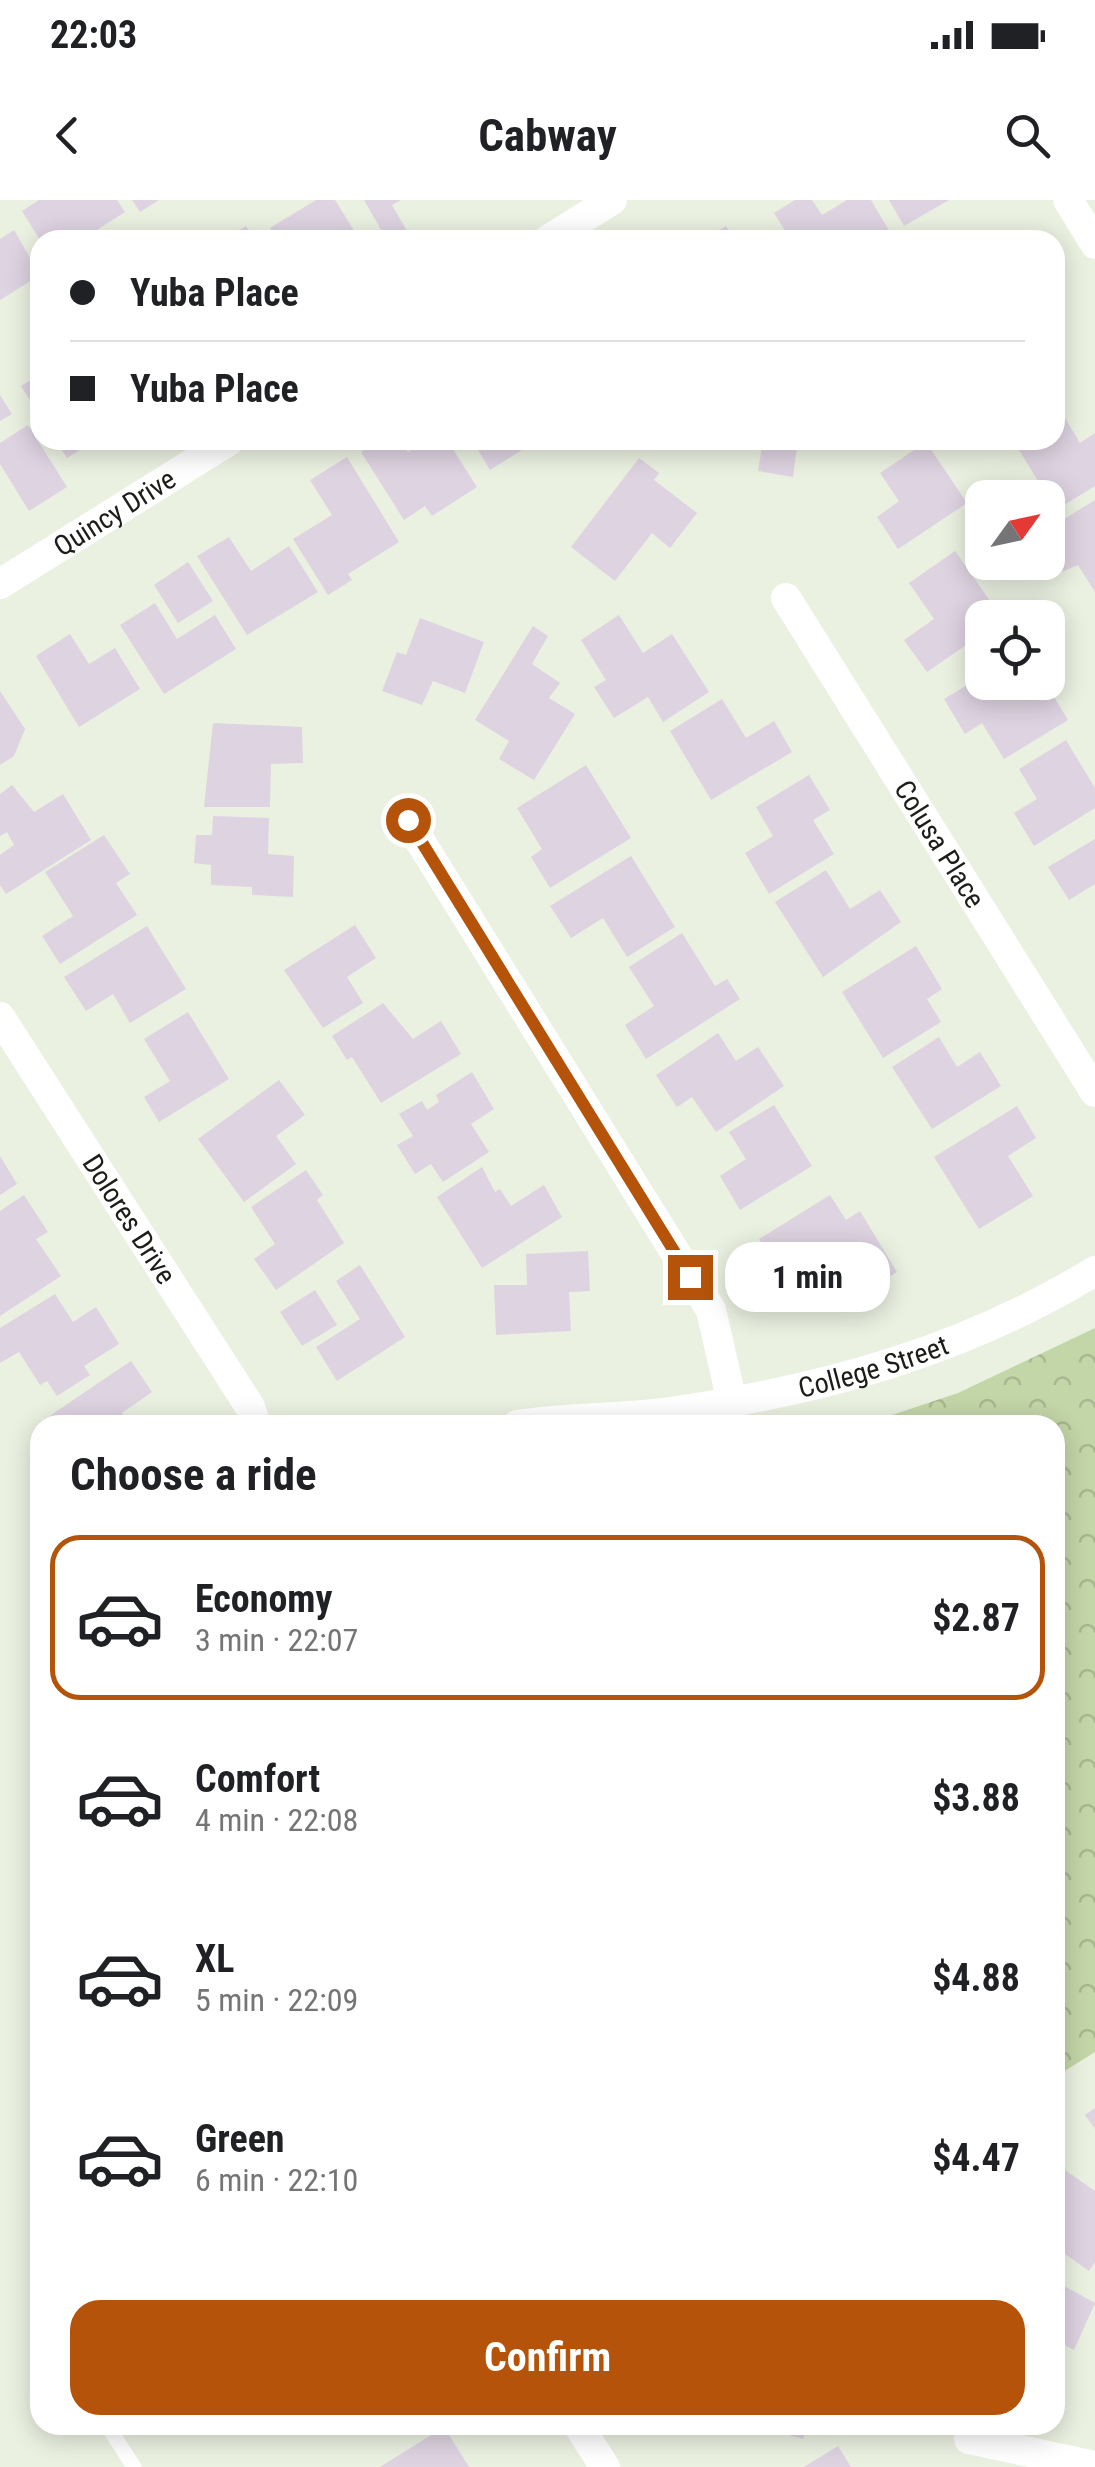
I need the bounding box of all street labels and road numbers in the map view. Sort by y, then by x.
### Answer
street label: Quincy Drive [48,462,182,563]
street label: Colusa Place [887,774,992,914]
street label: Dolores Drive [76,1149,183,1290]
street label: College Street [795,1329,953,1405]

